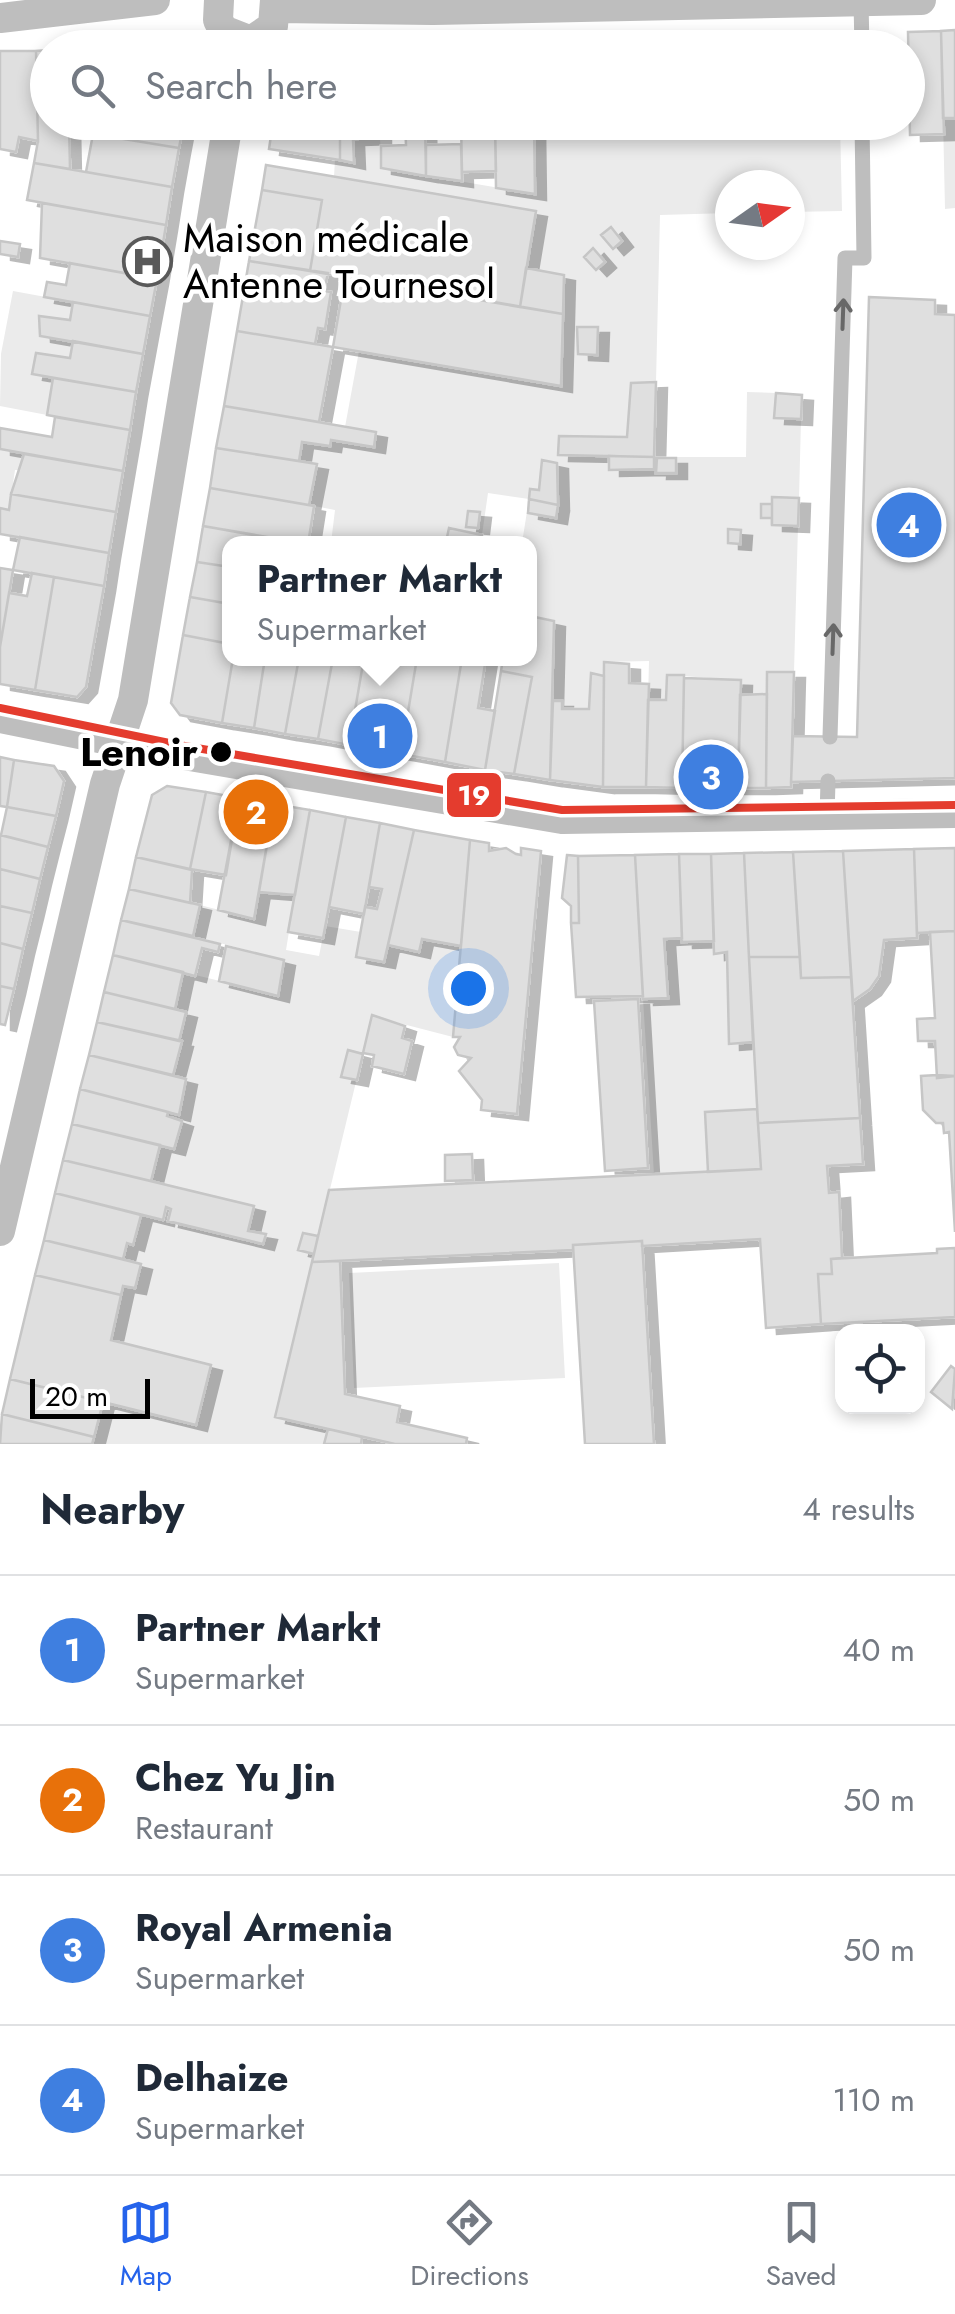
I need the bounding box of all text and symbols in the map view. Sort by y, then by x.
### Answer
search box [30,30,925,140]
icon: search [65,58,120,113]
text: Search here [145,58,337,113]
north arrow [715,170,805,260]
place label: Maison médicale Antenne Tournesol [183,209,495,313]
hospital icon: Maison médicale Antenne Tournesol [122,235,174,287]
one-way arrow [833,299,852,331]
pin: 4 [876,488,942,562]
popup [222,536,537,666]
text: Partner Markt [257,551,502,606]
text: Supermarket [257,606,426,652]
one-way arrow [823,624,842,656]
pin: 1 [348,698,412,774]
place label: Lenoir [80,723,199,781]
marker: Lenoir [208,739,234,765]
pin: 3 [678,740,744,814]
line badge: 19 [445,771,503,819]
pin: 2 [224,774,288,850]
text: 19 [458,775,490,816]
your location [443,963,494,1014]
map controls [835,1324,925,1414]
button: locate [835,1324,925,1414]
scale bar [30,1374,150,1418]
text: 20 m [45,1376,108,1417]
text: Nearby [40,1479,184,1540]
text: 4 results [802,1486,915,1532]
text: Partner Markt [135,1600,380,1655]
text: 1 [64,1627,81,1673]
text: 40 m [843,1627,915,1673]
text: Supermarket [135,1655,304,1701]
text: Chez Yu Jin [135,1750,336,1805]
text: 2 [62,1777,83,1823]
text: 50 m [843,1777,915,1823]
text: Restaurant [135,1805,273,1851]
text: Royal Armenia [135,1900,393,1955]
text: 3 [63,1927,82,1973]
text: 50 m [843,1927,915,1973]
text: Supermarket [135,1955,304,2001]
text: Delhaize [135,2050,289,2105]
text: 4 [61,2077,84,2123]
text: 110 m [832,2077,915,2123]
text: Supermarket [135,2105,304,2151]
tab: Map [118,2195,173,2296]
tab: Directions [410,2195,529,2296]
tab: Saved [766,2195,837,2296]

